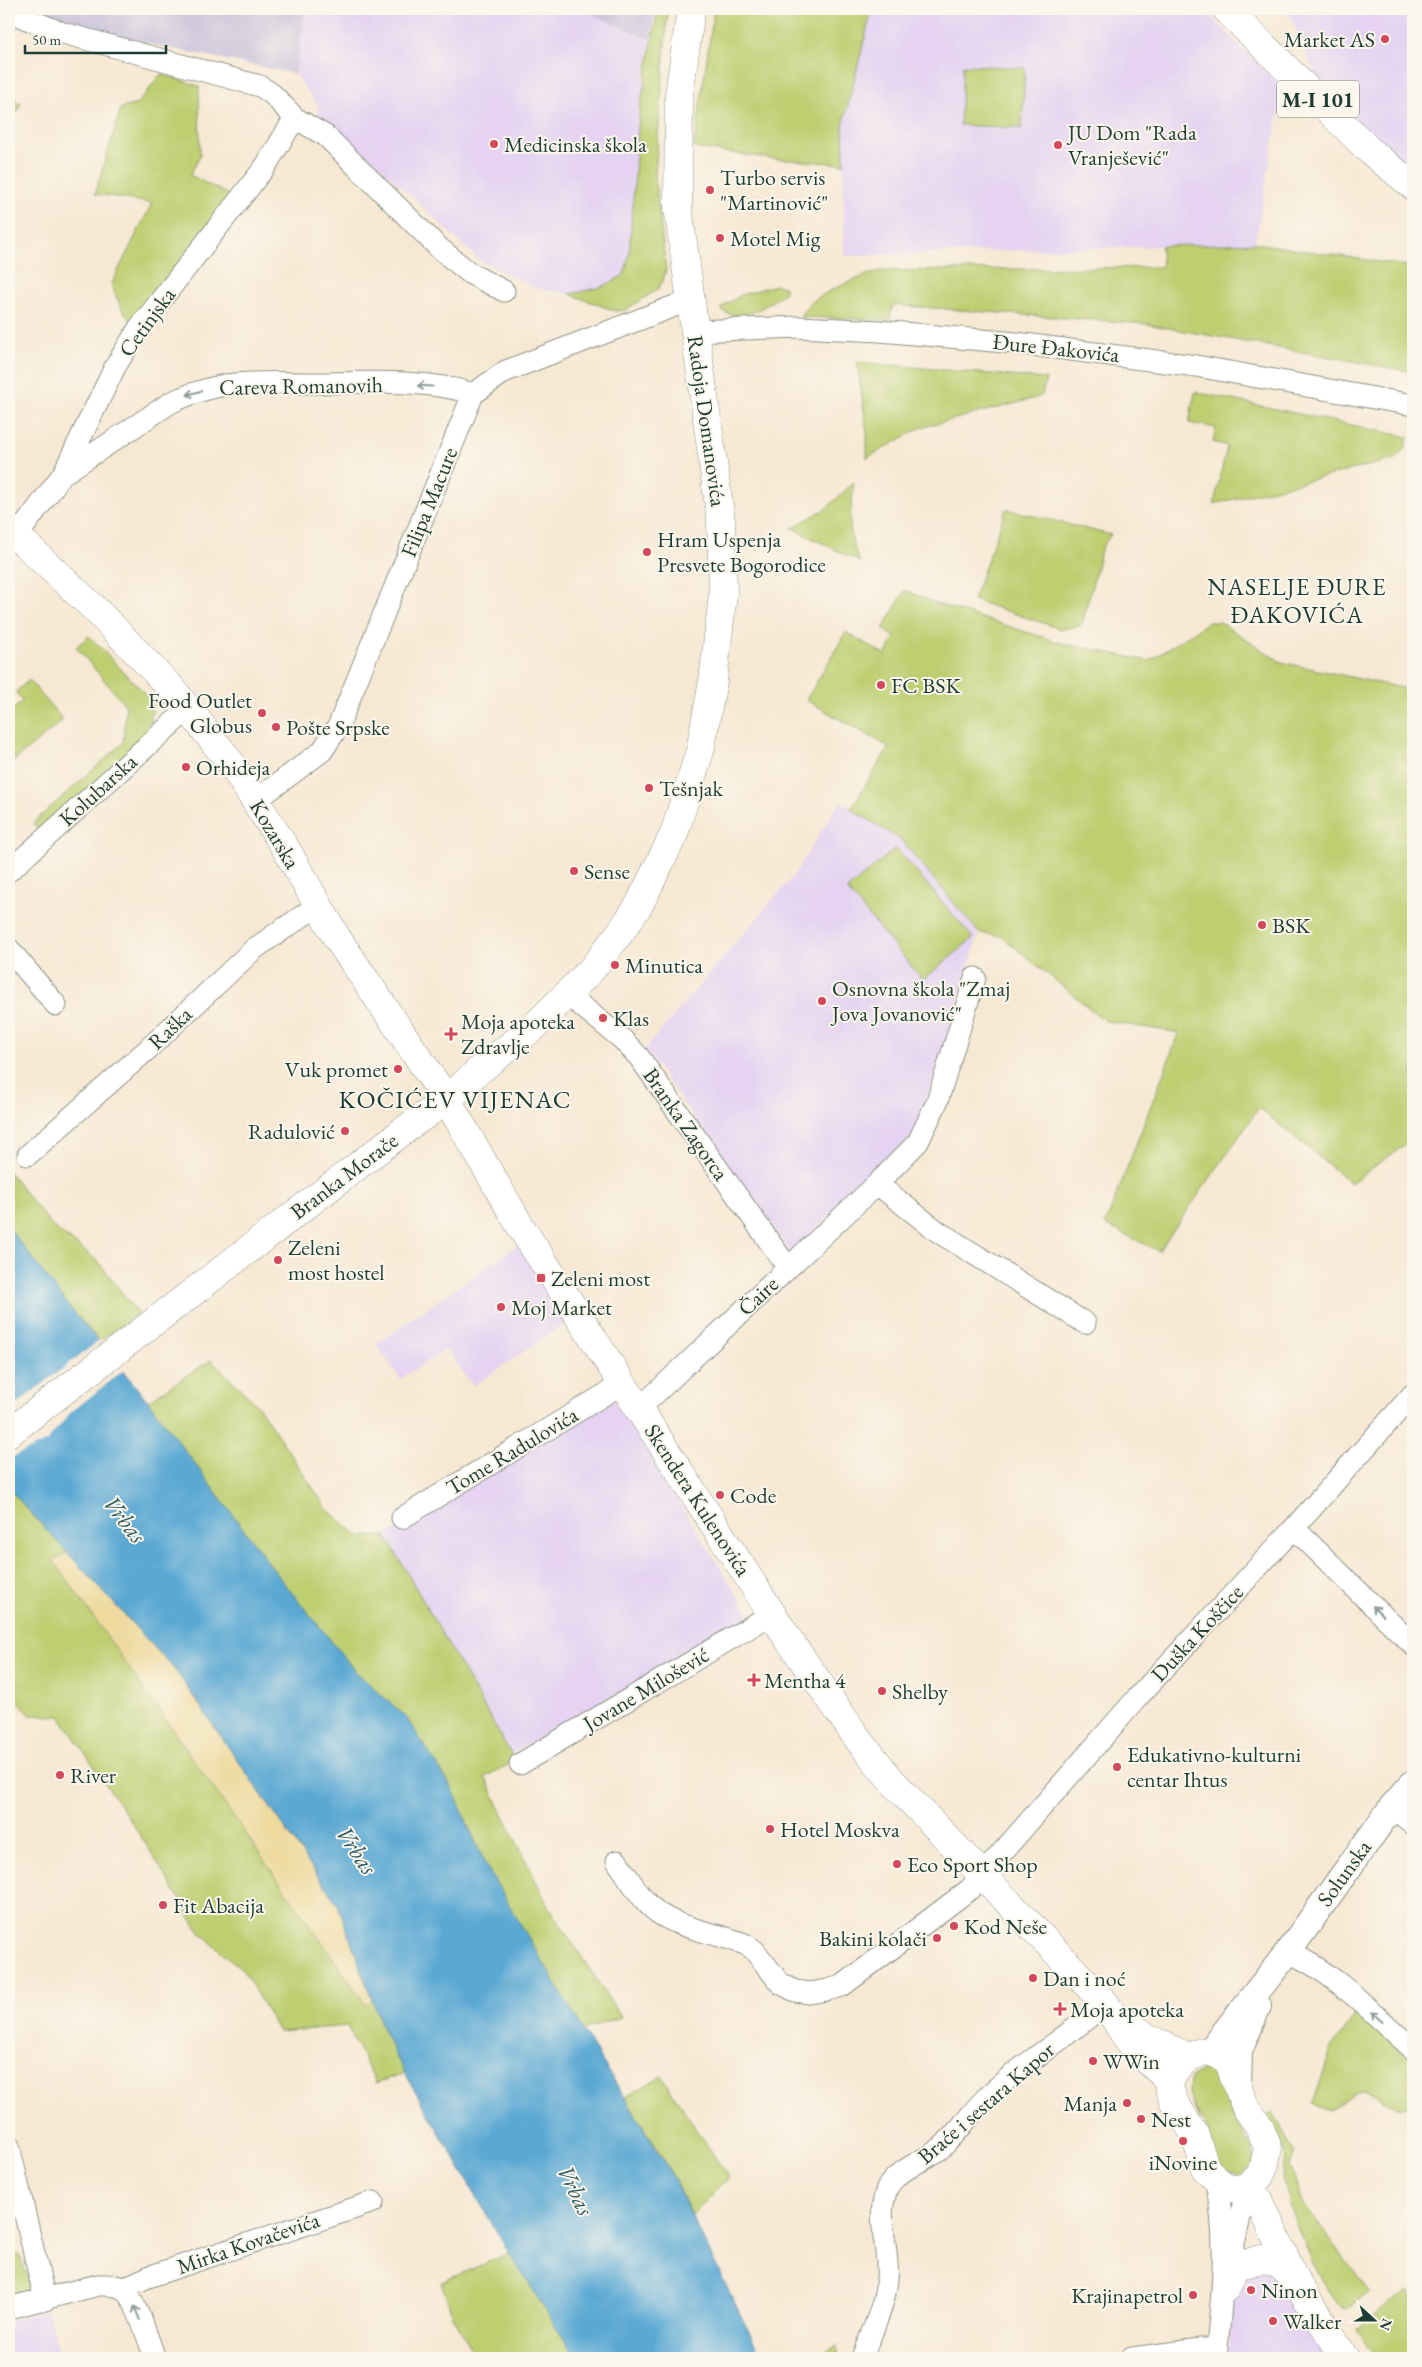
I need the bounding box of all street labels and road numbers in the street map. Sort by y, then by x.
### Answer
road number: M-I 101 [1277,80,1359,118]
street label: Cetinjska [112,281,182,363]
street label: Đure Đakovića [991,327,1121,369]
street label: Radoja Domanovića [681,334,733,509]
street label: Careva Romanovih [219,370,383,402]
street label: Filipa Macure [394,442,464,561]
street label: Kolubarska [53,747,143,833]
street label: Kozarska [243,794,307,874]
street label: Raška [142,1000,198,1056]
street label: Branka Zagorca [636,1062,736,1186]
street label: Branka Morače [284,1126,404,1226]
street label: Čaire [731,1270,785,1322]
street label: Tome Radulovića [441,1400,583,1502]
street label: Skendera Kulenovića [638,1418,758,1582]
street label: Duška Koščice [1144,1578,1250,1688]
street label: Jovane Milošević [576,1640,714,1739]
street label: Solunska [1310,1834,1378,1912]
street label: Braće i sestara Kapor [911,2035,1061,2171]
street label: Mirka Kovačevića [173,2205,323,2281]

